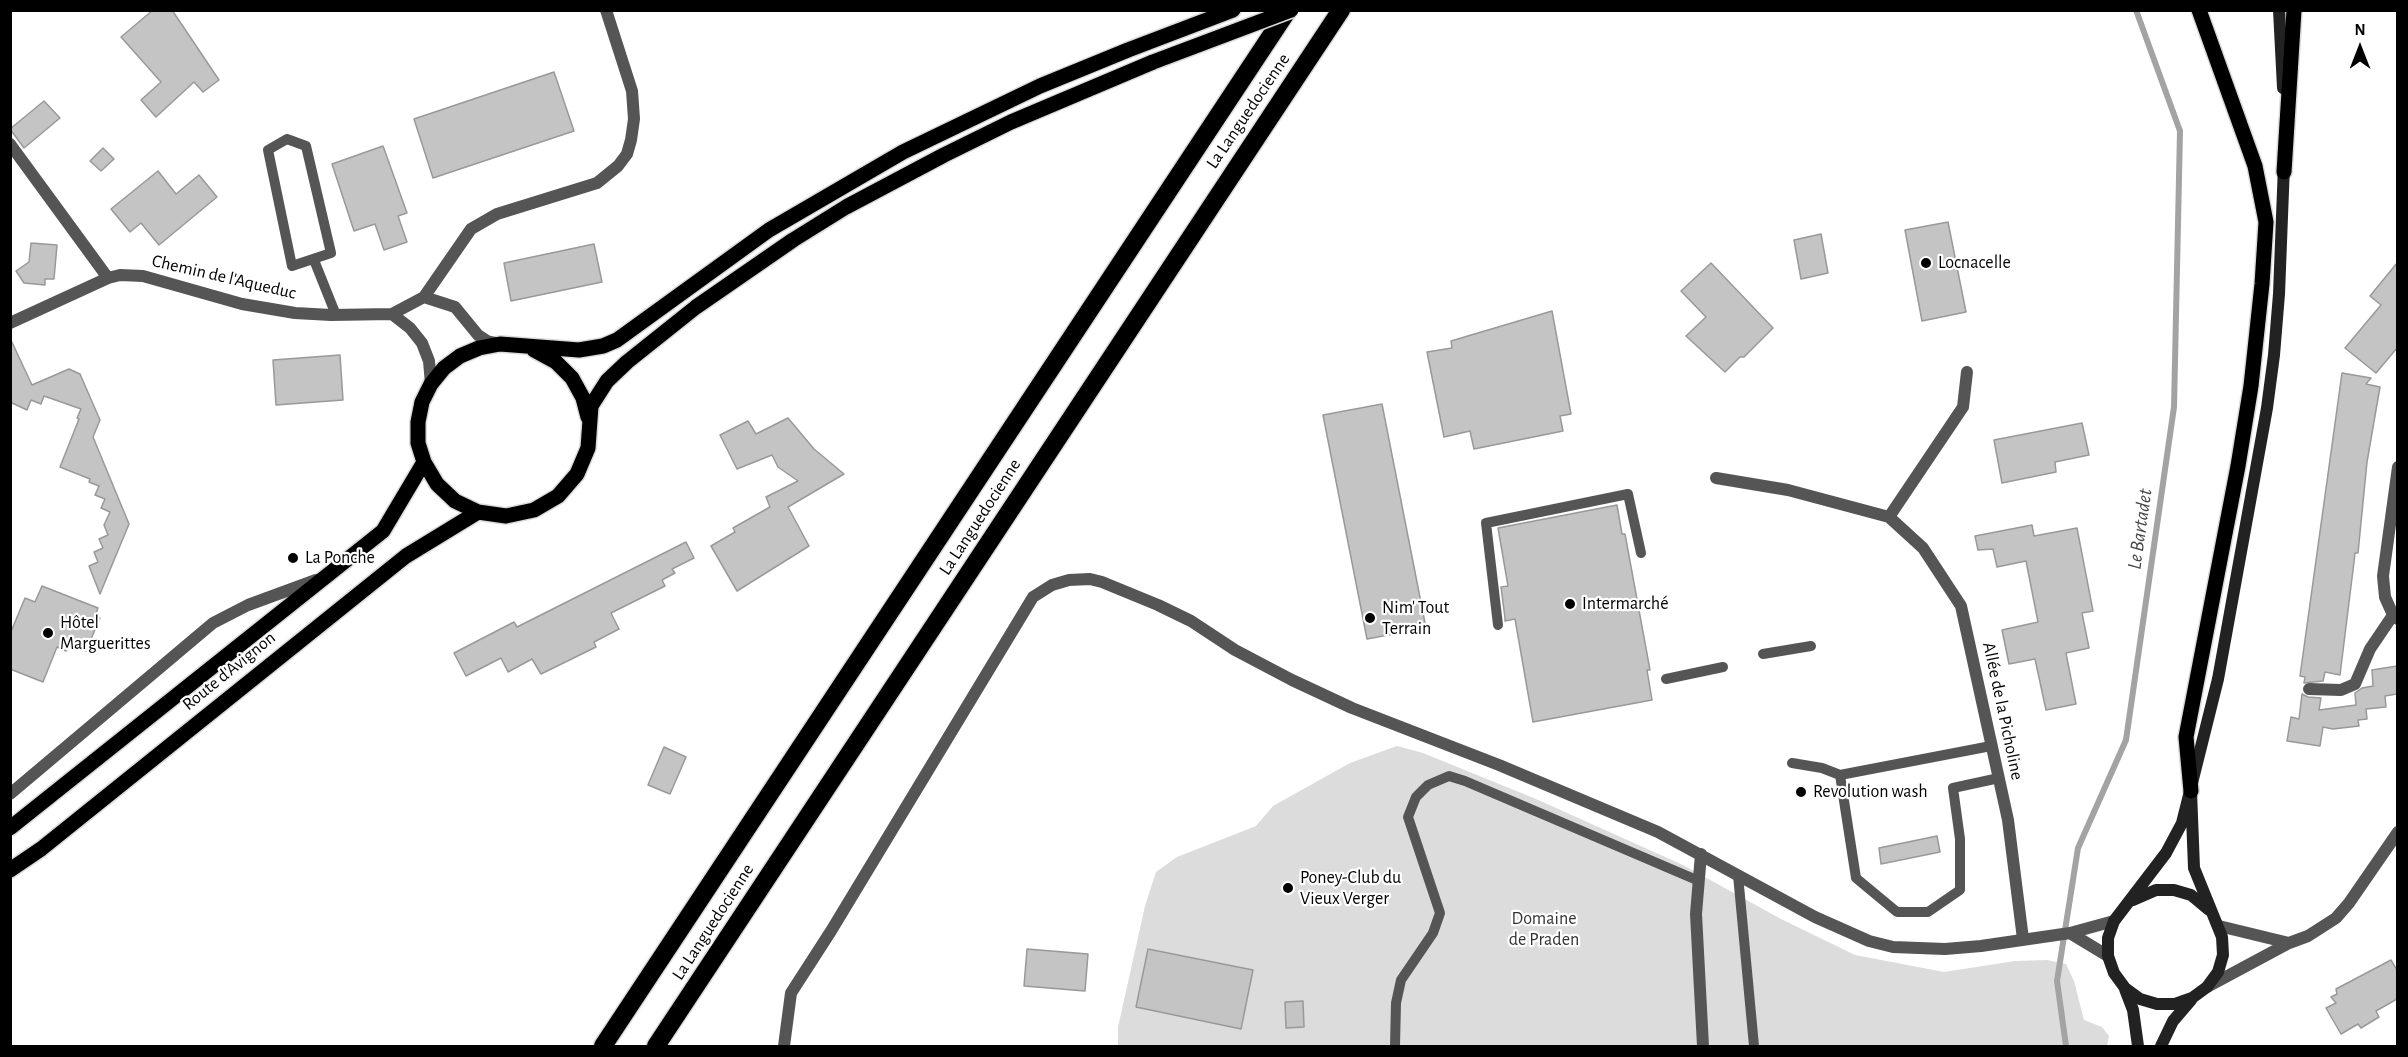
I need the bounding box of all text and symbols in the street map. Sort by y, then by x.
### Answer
north arrow [2330,18,2390,78]
text: N [2354,22,2366,38]
street label: La Languedocienne [1201,49,1295,173]
street label: Chemin de l'Aqueduc [150,250,298,304]
place label: Locnacelle [1938,252,2011,274]
marker: Locnacelle [1919,256,1933,270]
street label: La Languedocienne [934,455,1026,579]
water label: Le Bartadet [2122,487,2158,571]
place label: La Ponche [305,547,375,569]
marker: La Ponche [286,551,300,565]
place label: Intermarché [1582,593,1668,615]
place label: Nim' Tout Terrain [1382,597,1449,640]
marker: Intermarché [1563,597,1577,611]
marker: Nim' Tout Terrain [1363,611,1377,625]
place label: Hôtel Marguerittes [60,612,151,654]
marker: Hôtel Marguerittes [41,626,55,640]
street label: Route d'Avignon [178,627,280,715]
street label: Allée de la Picholine [1978,640,2028,782]
place label: Revolution wash [1813,781,1928,803]
marker: Revolution wash [1794,785,1808,799]
street label: La Languedocienne [667,860,759,984]
place label: Poney-Club du Vieux Verger [1300,867,1401,910]
marker: Poney-Club du Vieux Verger [1281,881,1295,895]
park label: Domaine de Praden [1509,908,1579,950]

